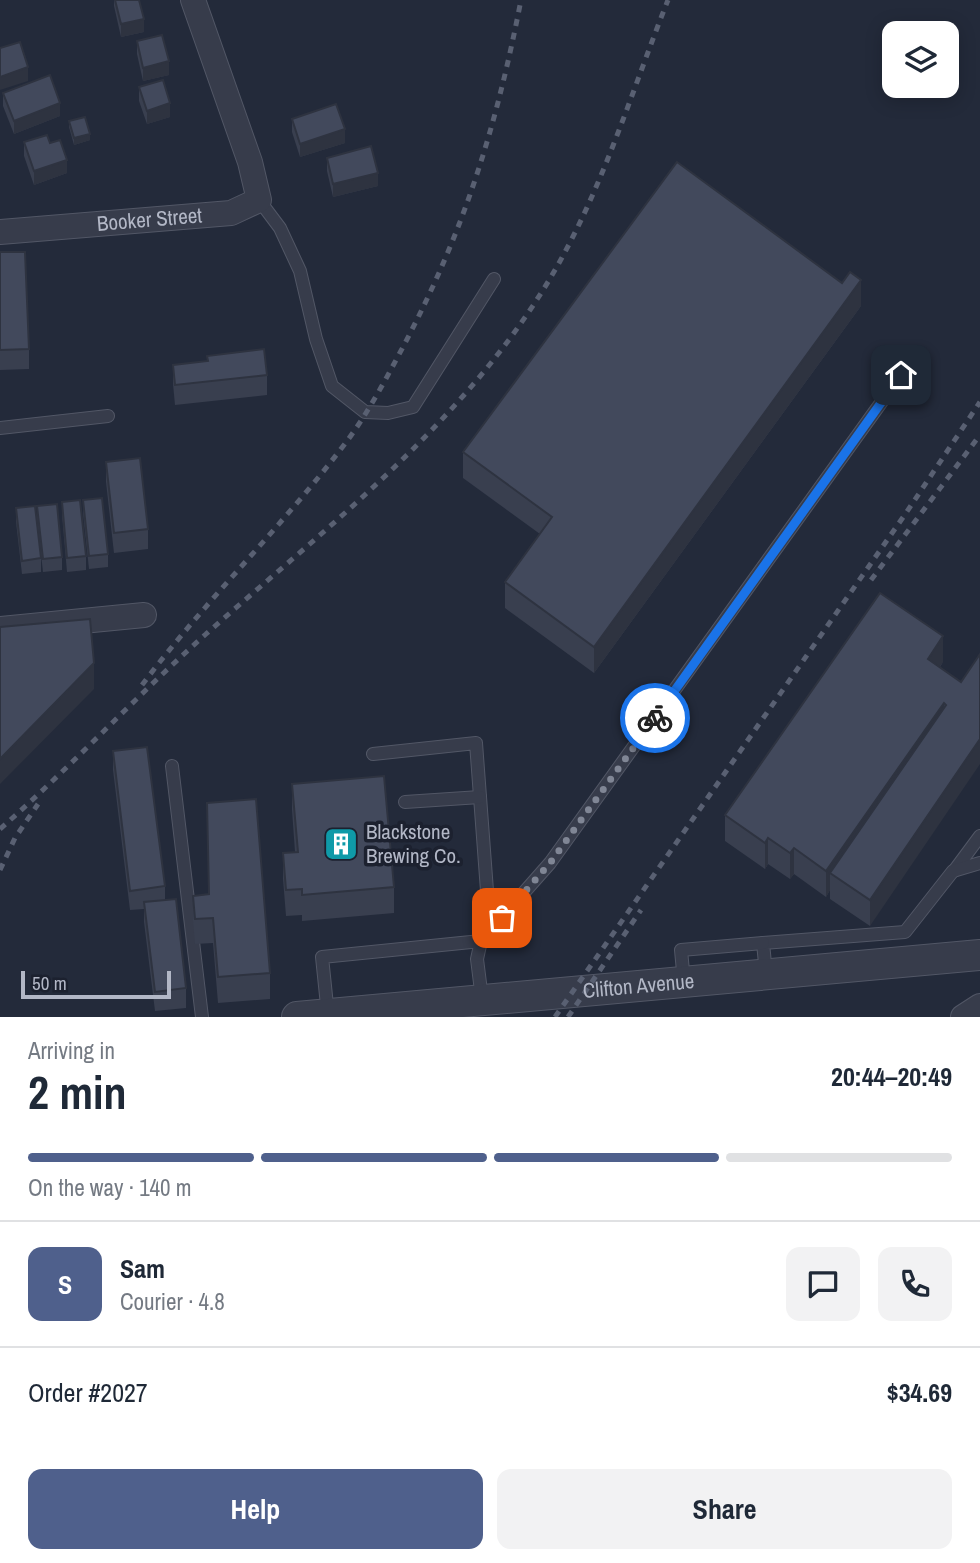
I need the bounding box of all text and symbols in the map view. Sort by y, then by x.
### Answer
map controls [882,21,959,98]
button: layers [882,21,959,98]
street label: Booker Street [96,200,203,238]
pin [871,345,931,405]
icon: home [882,356,920,394]
courier [620,683,690,753]
icon: bike [636,699,674,737]
place label: Blackstone Brewing Co. [366,817,461,870]
building icon: Blackstone Brewing Co. [322,825,360,863]
pin [472,888,532,948]
icon: bag [483,899,521,937]
street label: Clifton Avenue [582,966,696,1005]
scale bar [21,968,172,1000]
text: 50 m [32,970,67,996]
text: Arriving in [28,1035,115,1066]
text: 20:44–20:49 [831,1059,952,1094]
text: 2 min [28,1061,127,1123]
text: On the way · 140 m [28,1172,192,1203]
button: chat [786,1247,860,1321]
button: phone [878,1247,952,1321]
text: Sam [120,1251,165,1286]
text: S [58,1267,72,1302]
text: Courier · 4.8 [120,1286,225,1317]
text: Order #2027 [28,1375,148,1410]
text: $34.69 [887,1375,952,1410]
button: Help [28,1469,483,1549]
button: Share [497,1469,952,1549]

